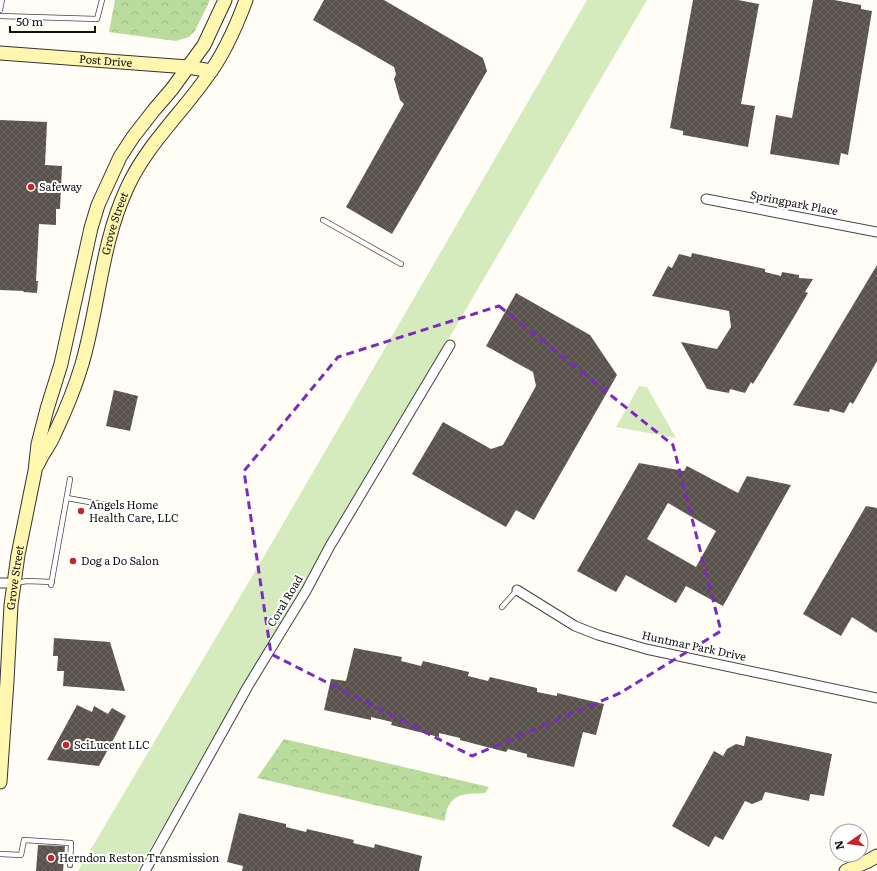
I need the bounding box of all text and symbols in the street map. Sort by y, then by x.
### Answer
scale bar [10,8,95,34]
text: 50 m [16,12,43,30]
street label: Post Drive [79,50,133,70]
place label: Safeway [39,178,83,194]
marker: Safeway [26,182,36,192]
street label: Springpark Place [749,186,840,218]
street label: Grove Street [97,188,132,256]
place label: Angels Home Health Care, LLC [89,496,179,525]
marker: Angels Home Health Care, LLC [76,506,86,516]
street label: Grove Street [2,543,27,610]
place label: Dog a Do Salon [81,552,159,568]
marker: Dog a Do Salon [68,556,78,566]
street label: Coral Road [262,571,306,629]
street label: Huntmar Park Drive [641,626,748,664]
place label: SciLucent LLC [74,736,150,752]
marker: SciLucent LLC [61,740,71,750]
north arrow [829,823,869,863]
text: N [829,839,847,852]
place label: Herndon Reston Transmission [59,849,219,865]
marker: Herndon Reston Transmission [46,853,56,863]

